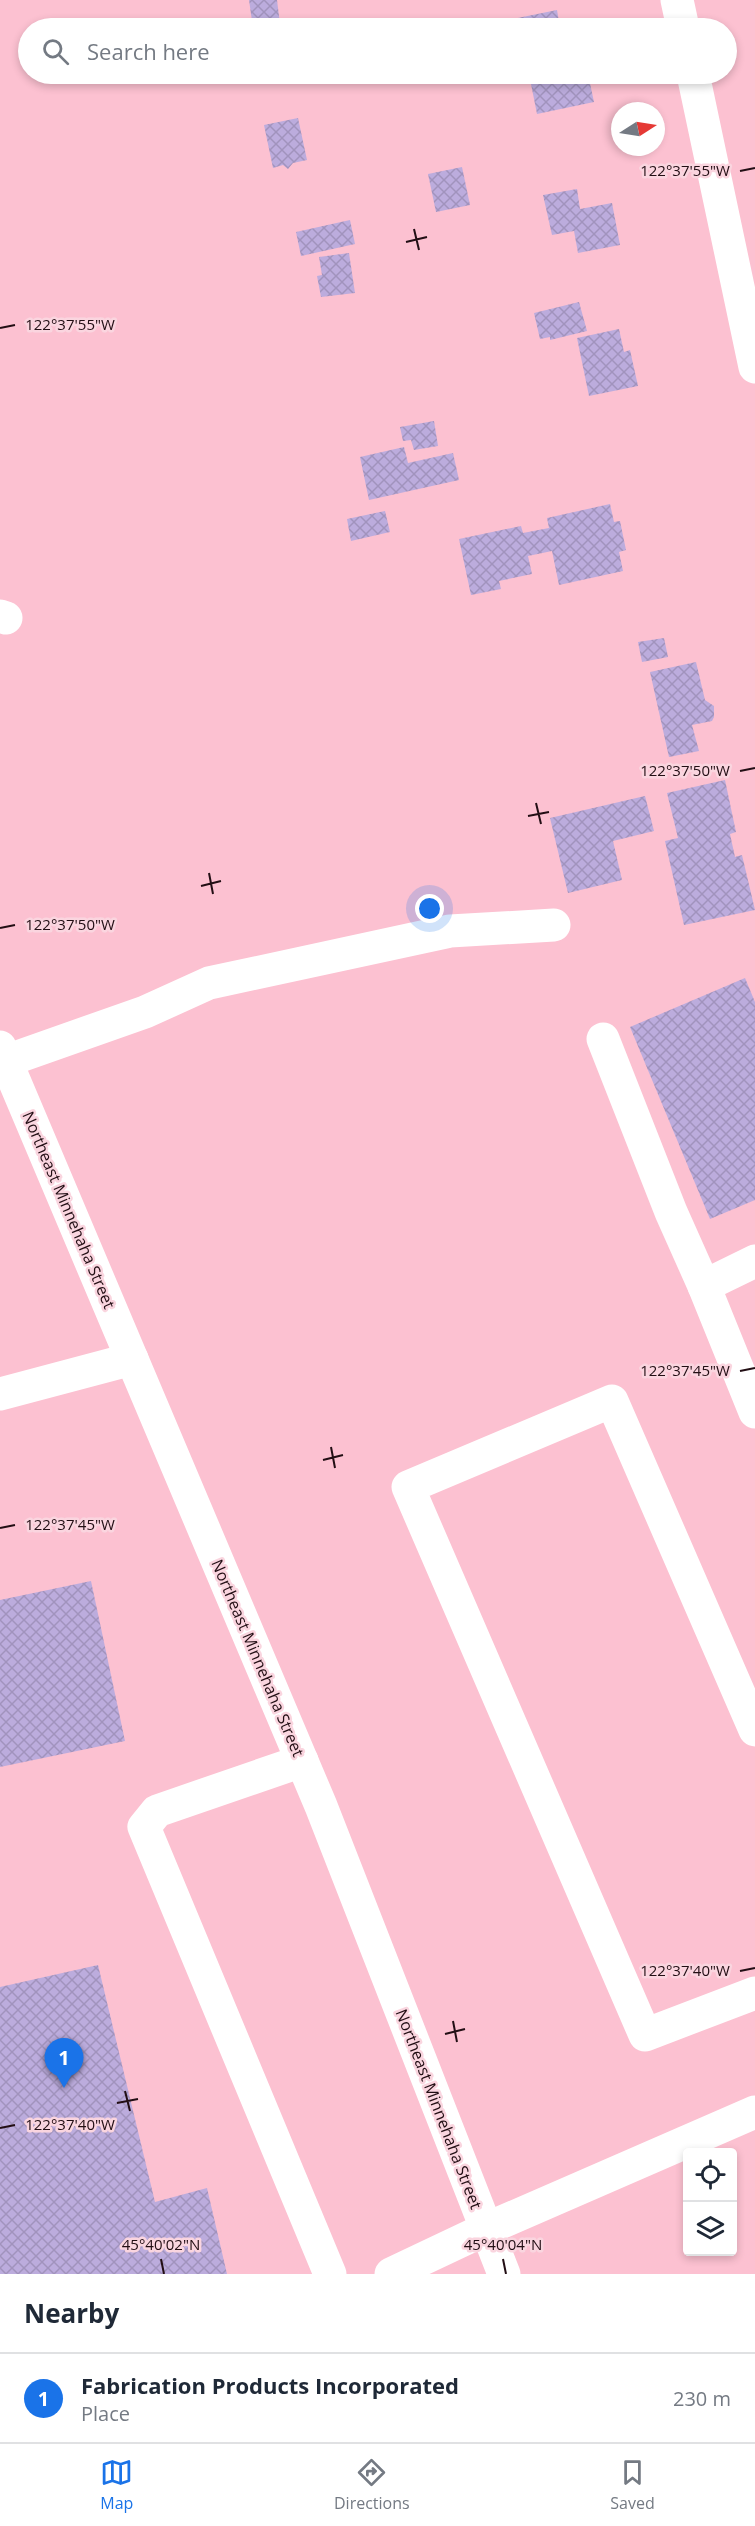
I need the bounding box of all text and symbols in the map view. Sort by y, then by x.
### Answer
search box [18,18,737,84]
icon: search [39,35,72,68]
text: Search here [87,36,210,66]
north arrow [611,102,665,156]
text: 122°37'55"W [640,160,730,180]
text: 122°37'55"W [25,314,115,334]
text: 122°37'50"W [640,760,730,780]
your location [415,894,444,923]
text: 122°37'50"W [25,914,115,934]
street label: Northeast Minnehaha Street [17,1108,121,1312]
text: 122°37'45"W [640,1360,730,1380]
text: 122°37'45"W [25,1514,115,1534]
street label: Northeast Minnehaha Street [206,1556,310,1760]
text: 122°37'40"W [640,1960,730,1980]
street label: Northeast Minnehaha Street [391,2006,487,2212]
pin: 1 [44,2038,84,2088]
text: 122°37'40"W [25,2114,115,2134]
map controls [683,2148,737,2256]
button: locate [683,2148,737,2202]
button: layers [683,2202,737,2256]
text: 45°40'02"N [122,2234,200,2254]
text: 45°40'04"N [464,2234,542,2254]
text: Nearby [24,2295,119,2331]
text: Fabrication Products Incorporated [81,2370,459,2400]
text: 1 [38,2385,49,2412]
text: 230 m [673,2385,731,2412]
text: Place [81,2400,130,2427]
tab: Map [100,2456,133,2514]
tab: Directions [334,2456,410,2514]
tab: Saved [610,2456,655,2514]

